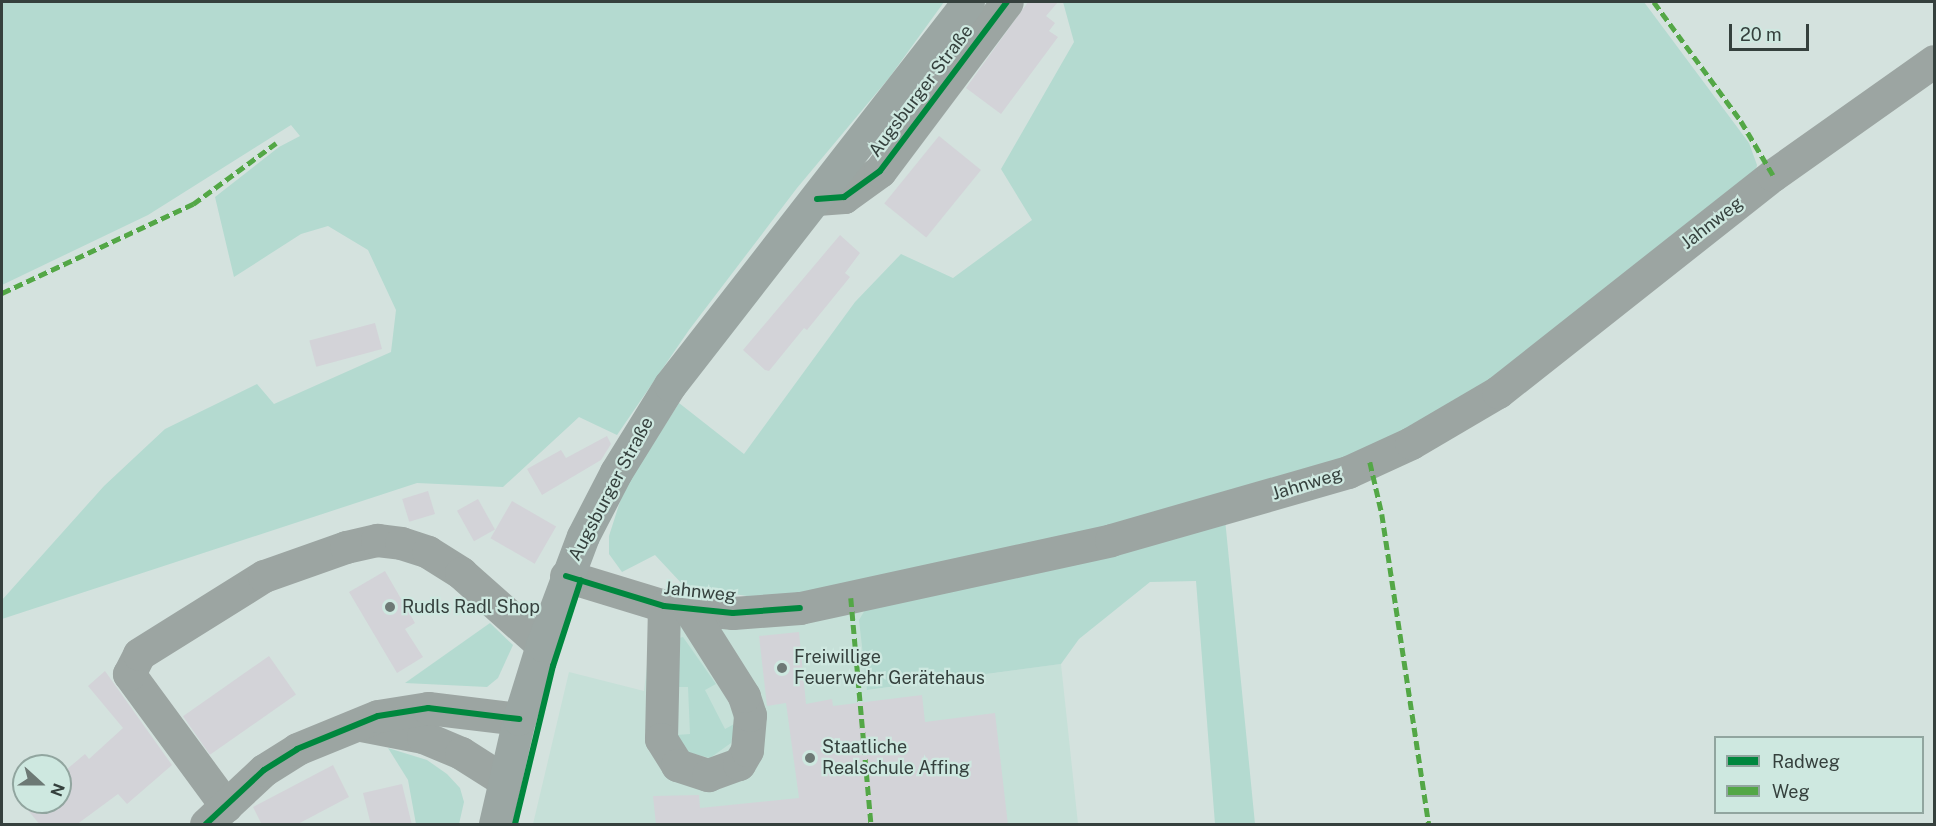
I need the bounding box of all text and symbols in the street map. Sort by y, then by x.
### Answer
scale bar [1732,12,1812,50]
street label: Augsburger Straße [864,21,978,161]
text: 20 m [1740,24,1782,45]
street label: Jahnweg [1677,192,1747,254]
street label: Augsburger Straße [564,413,658,565]
street label: Jahnweg [1269,463,1345,505]
street label: Jahnweg [663,577,737,607]
place label: Rudls Radl Shop [402,596,540,618]
marker: Rudls Radl Shop [383,600,397,614]
place label: Freiwillige Feuerwehr Gerätehaus [794,647,985,690]
marker: Freiwillige Feuerwehr Gerätehaus [775,661,789,675]
legend [1714,736,1924,814]
place label: Staatliche Realschule Affing [822,737,970,780]
marker: Staatliche Realschule Affing [803,751,817,765]
text: Radweg [1772,751,1840,772]
north arrow [12,754,72,814]
text: N [46,781,69,799]
text: Weg [1772,781,1810,802]

